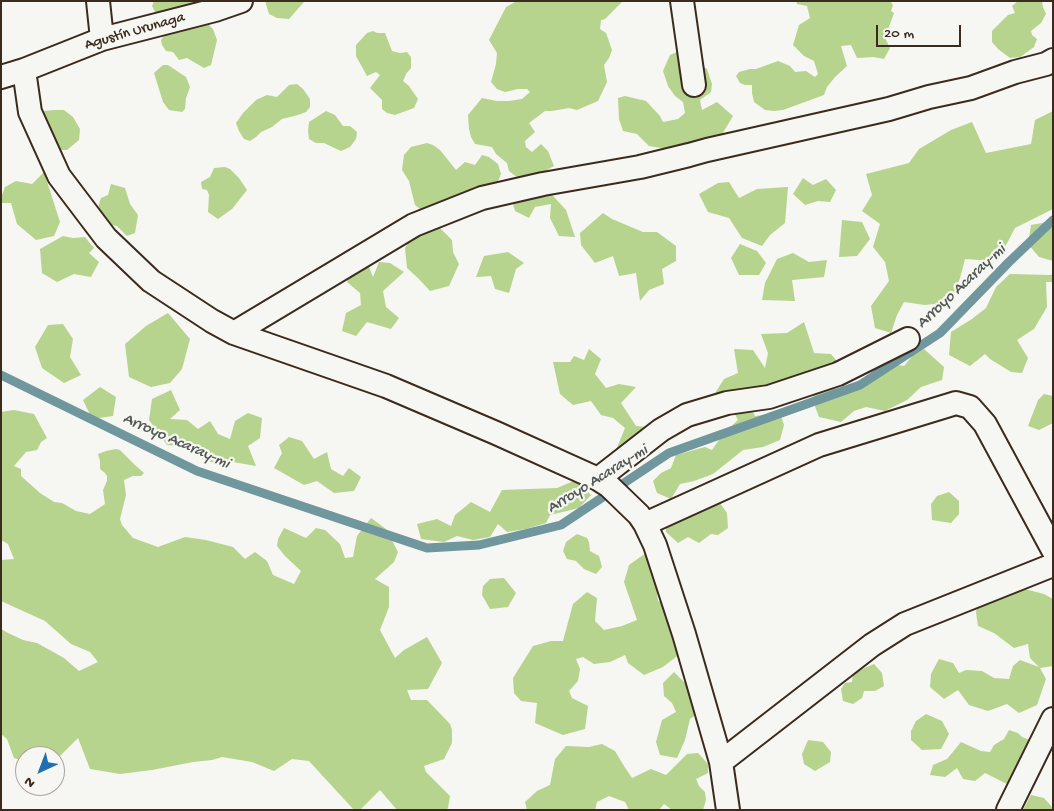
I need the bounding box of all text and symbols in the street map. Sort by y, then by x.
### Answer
street label: Agustín Urunaga [83,9,187,55]
scale bar [879,15,964,47]
text: 20 m [884,25,914,43]
water label: Arroyo Acaray-mi [913,241,1011,333]
water label: Arroyo Acaray-mi [120,410,232,474]
water label: Arroyo Acaray-mi [544,441,652,519]
north arrow [15,746,65,796]
text: N [21,772,39,791]

